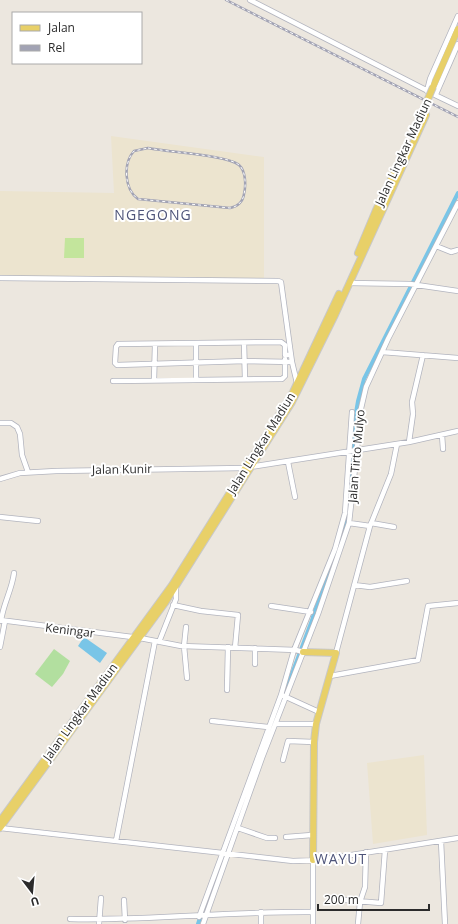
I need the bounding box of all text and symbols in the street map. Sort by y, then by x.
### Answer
legend [12,12,142,64]
text: Jalan [47,19,75,36]
text: Rel [48,39,65,56]
street label: Jalan Lingkar Madiun [370,95,435,209]
district label: NGEGONG [114,205,192,224]
street label: Jalan Lingkar Madiun [222,389,299,498]
street label: Jalan Tirto Mulyo [343,409,369,504]
street label: Jalan Kunir [91,460,152,478]
street label: Keningar [44,619,96,641]
street label: Jalan Lingkar Madiun [38,660,121,765]
district label: WAYUT [315,849,367,868]
north arrow [12,872,52,912]
scale bar [318,886,429,912]
text: 200 m [324,891,359,908]
text: U [29,894,41,910]

